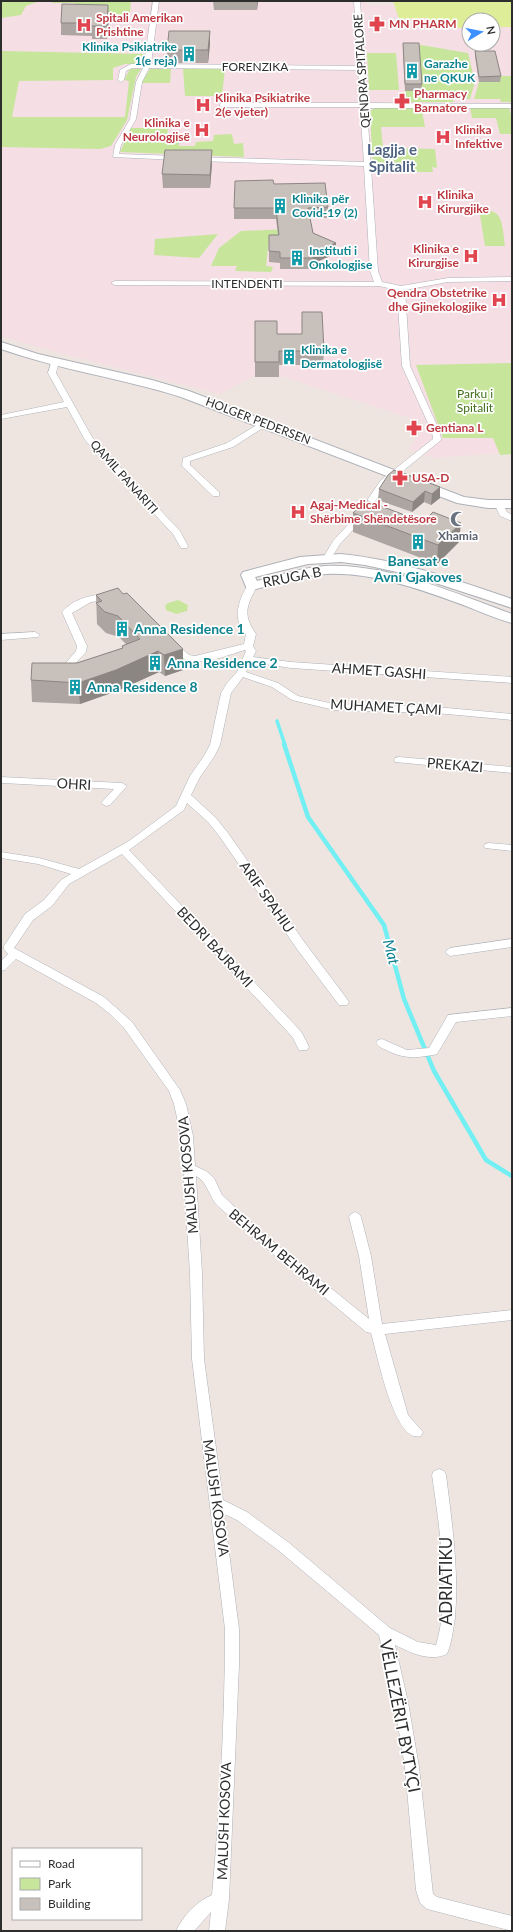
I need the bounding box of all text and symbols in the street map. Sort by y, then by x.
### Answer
place label: Spitali Amerikan Prishtine [96,10,183,39]
north arrow [461,12,501,52]
street label: QENDRA SPITALORE [350,13,373,129]
pharmacy icon: MN PHARM [368,15,386,33]
hospital icon: Spitali Amerikan Prishtine [75,16,93,34]
place label: MN PHARM [389,16,457,31]
text: N [484,25,498,35]
place label: Klinika Psikiatrike 1(e reja) [82,39,178,68]
building icon: Klinika Psikiatrike 1(e reja) [180,45,198,63]
place label: Garazhe ne QKUK [424,56,476,85]
street label: FORENZIKA [222,59,289,74]
building icon: Garazhe ne QKUK [403,62,421,80]
place label: Pharmacy Barnatore [414,86,468,115]
place label: Klinika Psikiatrike 2(e vjeter) [215,90,311,119]
pharmacy icon: Pharmacy Barnatore [393,92,411,110]
hospital icon: Klinika Psikiatrike 2(e vjeter) [194,96,212,114]
place label: Klinika e Neurologjisë [123,115,191,144]
hospital icon: Klinika e Neurologjisë [193,121,211,139]
place label: Klinika Infektive [455,122,503,151]
hospital icon: Klinika Infektive [434,128,452,146]
district label: Lagjja e Spitalit [367,140,417,175]
place label: Klinika Kirurgjike [437,187,489,216]
place label: Klinika për Covid-19 (2) [292,191,358,220]
hospital icon: Klinika Kirurgjike [416,193,434,211]
building icon: Klinika për Covid-19 (2) [271,197,289,215]
place label: Klinika e Kirurgjise [408,241,460,270]
place label: Instituti i Onkologjise [309,243,373,272]
hospital icon: Klinika e Kirurgjise [462,247,480,265]
building icon: Instituti i Onkologjise [288,249,306,267]
street label: INTENDENTI [211,276,283,291]
place label: Qendra Obstetrike dhe Gjinekologjike [387,285,488,314]
hospital icon: Qendra Obstetrike dhe Gjinekologjike [490,291,508,309]
place label: Klinika e Dermatologjisë [301,342,383,371]
building icon: Klinika e Dermatologjisë [280,348,298,366]
park label: Parku i Spitalit [457,386,494,415]
street label: HOLGER PEDERSEN [204,394,313,447]
pharmacy icon: Gentiana L [405,419,423,437]
place label: Gentiana L [426,420,484,435]
street label: QAMIL PANARITI [87,437,161,517]
pharmacy icon: USA-D [391,469,409,487]
place label: USA-D [412,470,449,485]
place label: Agaj-Medical - Shërbime Shëndetësore [309,497,437,526]
hospital icon: Agaj-Medical - Shërbime Shëndetësore [289,503,307,521]
mosque icon: Xhamia [449,510,467,528]
place label: Xhamia [438,528,478,543]
building icon: Banesat e Avni Gjakoves [409,533,427,551]
place label: Banesat e Avni Gjakoves [373,552,462,585]
street label: RRUGA B [261,562,323,591]
building icon: Anna Residence 1 [113,620,131,638]
place label: Anna Residence 1 [133,620,245,637]
building icon: Anna Residence 2 [146,654,164,672]
place label: Anna Residence 2 [166,654,278,671]
street label: AHMET GASHI [331,659,427,682]
building icon: Anna Residence 8 [66,678,84,696]
place label: Anna Residence 8 [86,678,198,695]
street label: MUHAMET ÇAMI [330,695,442,718]
street label: PREKAZI [426,754,484,775]
street label: OHRI [56,774,92,793]
street label: ARIF SPAHIU [237,858,298,936]
street label: BEDRI BAJRAMI [174,903,257,990]
water label: Mat [380,937,404,967]
street label: MALUSH KOSOVA [174,1115,201,1235]
street label: BEHRAM BEHRAMI [226,1205,333,1299]
street label: MALUSH KOSOVA [200,1438,233,1558]
street label: ADRIATIKU [435,1537,456,1625]
street label: VËLLEZËRIT BYTYÇI [375,1638,426,1794]
street label: MALUSH KOSOVA [213,1761,234,1880]
legend [12,1848,142,1920]
text: Road [48,1856,75,1871]
text: Park [48,1876,72,1891]
text: Building [48,1896,91,1911]

